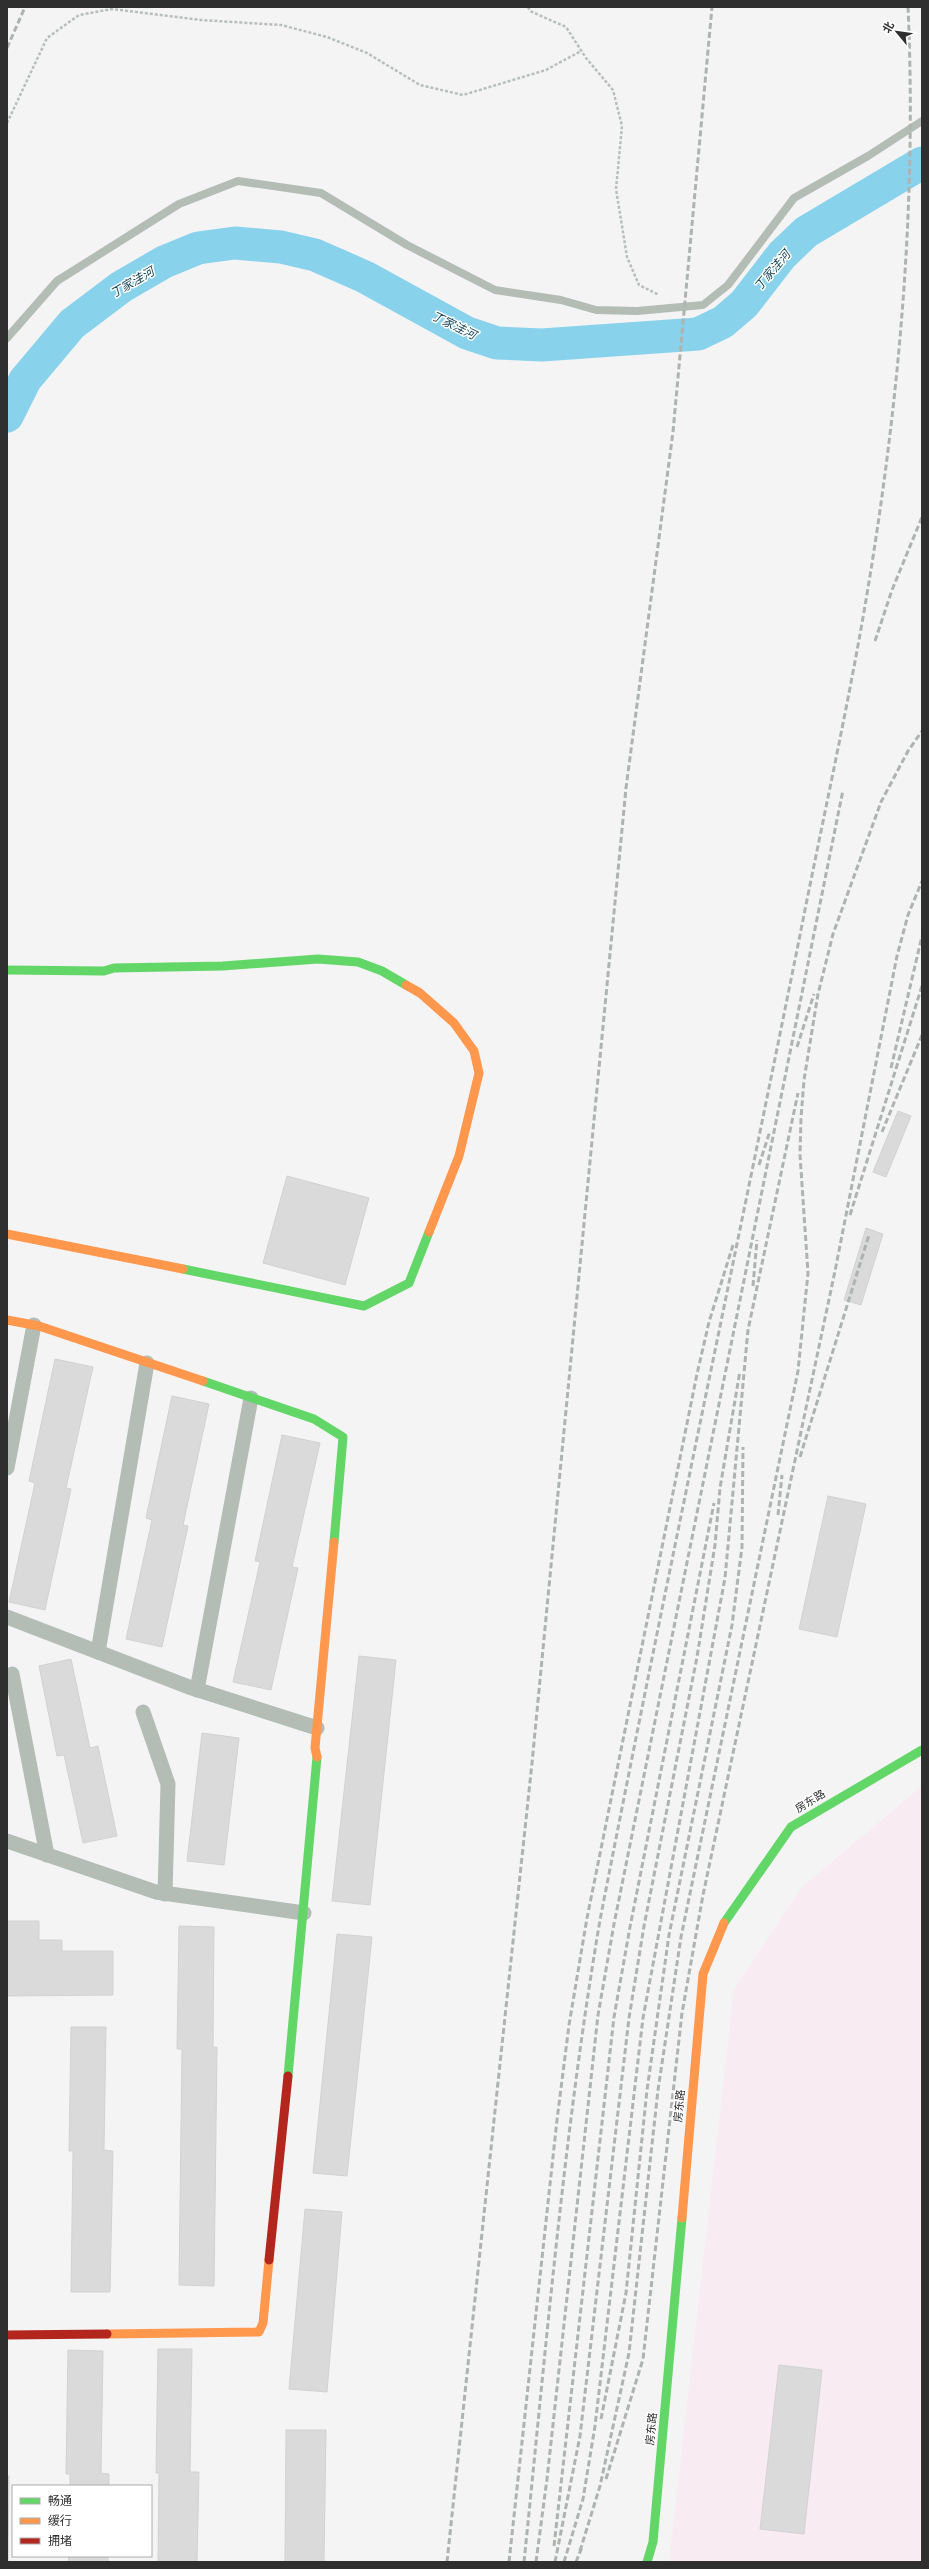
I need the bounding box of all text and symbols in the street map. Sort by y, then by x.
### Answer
north arrow [877,12,917,52]
text: 北 [879,18,898,36]
water label: 丁家洼河 [750,245,795,294]
water label: 丁家洼河 [107,262,159,301]
water label: 丁家洼河 [429,307,481,344]
street label: 房东路 [792,1786,828,1816]
street label: 房东路 [670,2089,688,2123]
street label: 房东路 [642,2412,660,2446]
legend [12,2485,152,2557]
text: 畅通 [48,2492,72,2509]
text: 缓行 [48,2512,72,2529]
text: 拥堵 [48,2532,72,2549]

